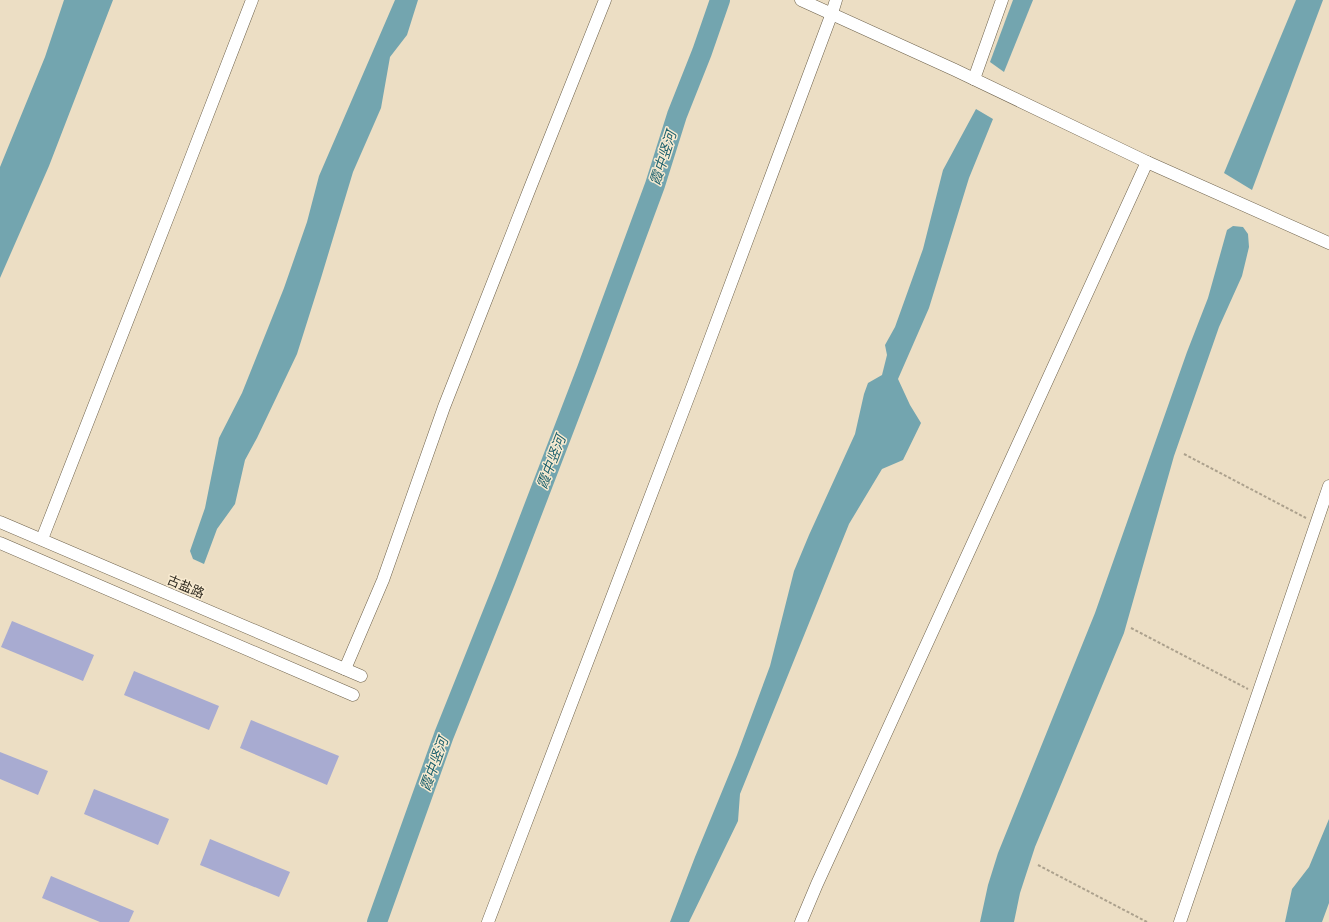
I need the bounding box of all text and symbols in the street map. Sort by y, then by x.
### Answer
water label: 霞中竖河 [646,126,681,187]
water label: 霞中竖河 [533,430,571,491]
street label: 古盐路 [165,571,207,602]
water label: 霞中竖河 [416,732,453,793]

